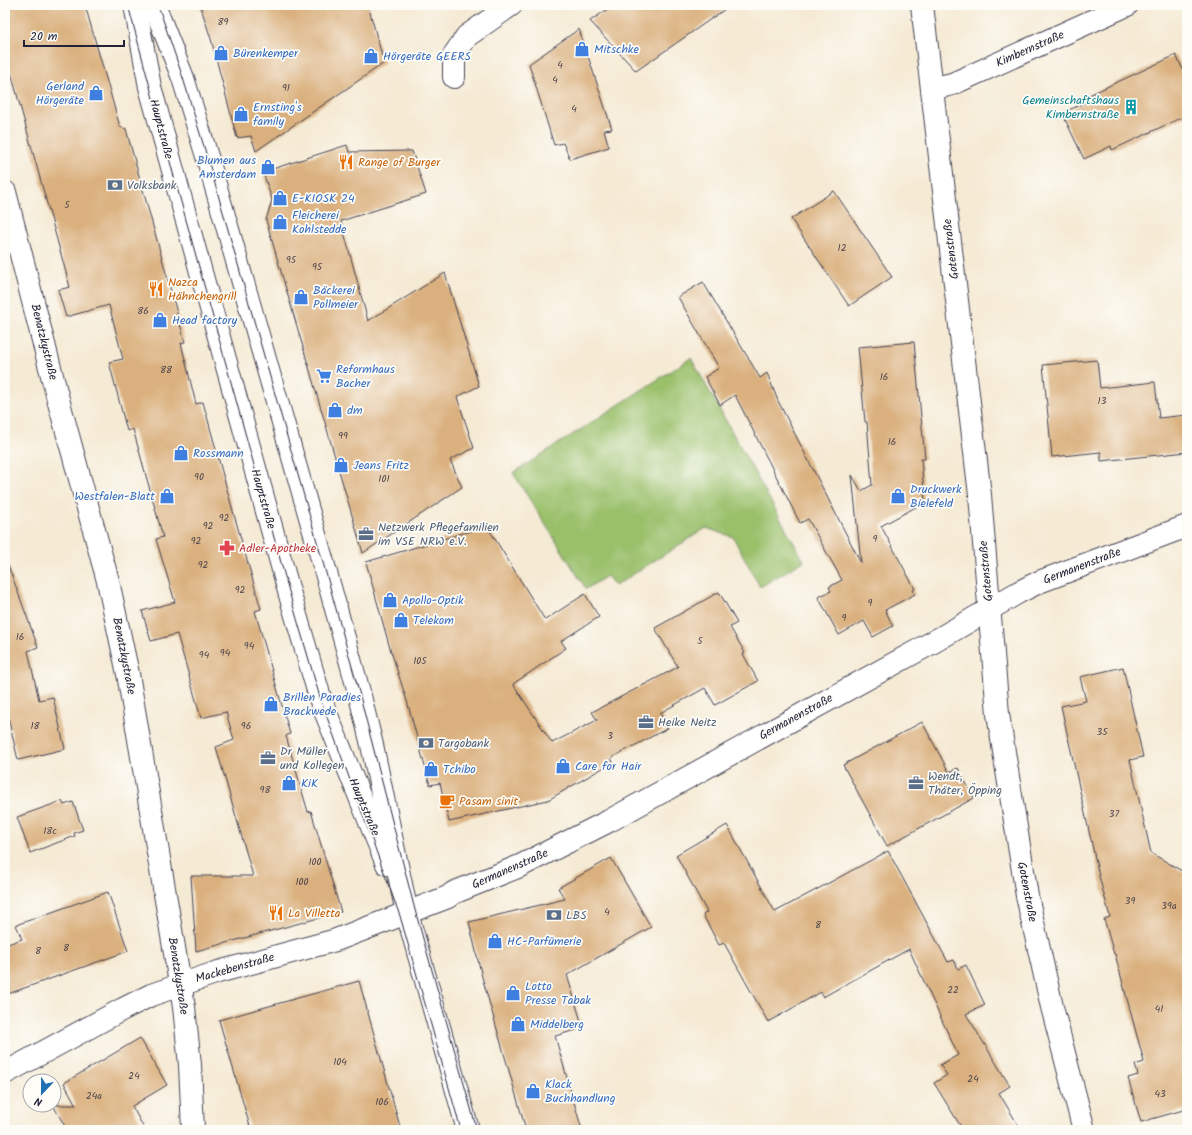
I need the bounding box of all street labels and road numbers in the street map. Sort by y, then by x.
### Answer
street label: Kimbernstraße [993,25,1068,73]
street label: Hauptstraße [144,97,178,162]
street label: Gotenstraße [938,217,964,280]
street label: Benatzkystraße [25,302,63,383]
street label: Hauptstraße [245,467,281,532]
street label: Gotenstraße [974,539,998,602]
street label: Germanenstraße [1040,542,1124,590]
street label: Benatzkystraße [107,616,141,697]
street label: Germanenstraße [756,689,837,745]
street label: Hauptstraße [343,775,385,840]
street label: Germanenstraße [469,843,552,894]
street label: Gotenstraße [1012,860,1042,924]
street label: Benatzkystraße [163,936,194,1017]
street label: Mackebenstraße [193,947,277,988]

